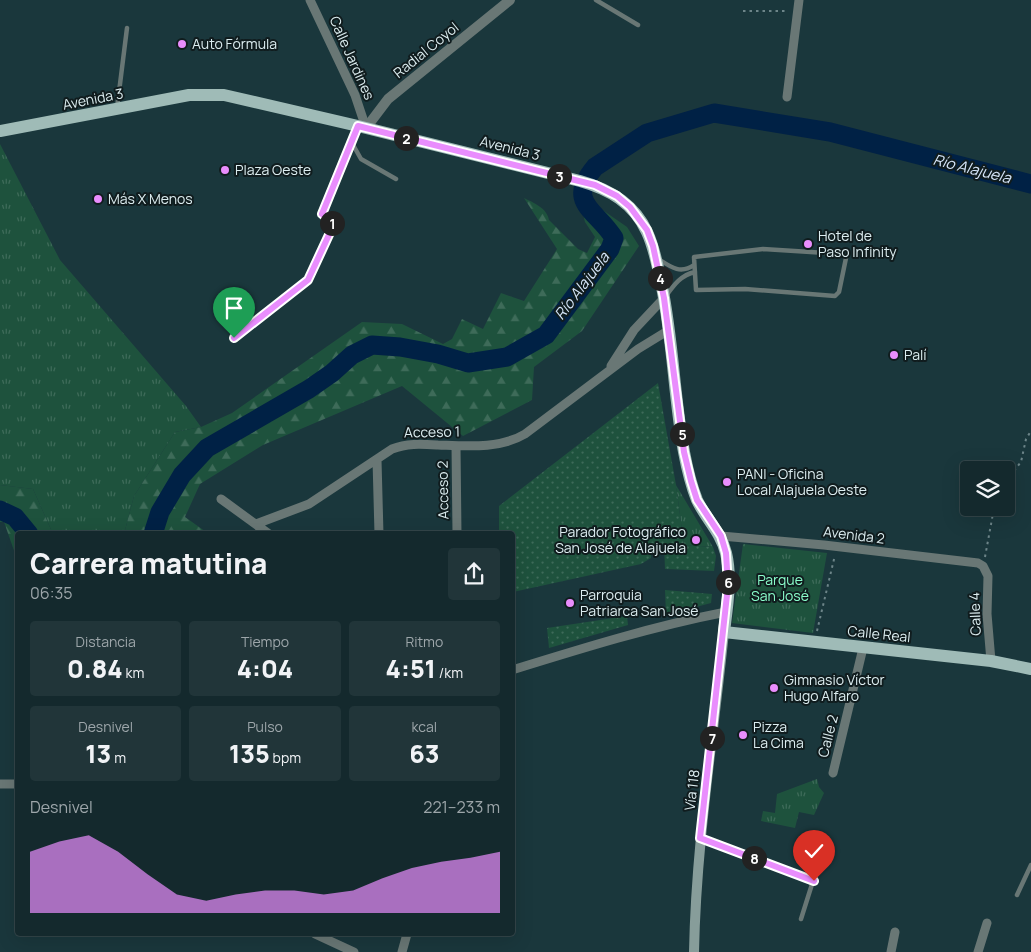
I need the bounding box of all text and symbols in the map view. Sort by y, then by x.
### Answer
street label: Calle Jardines [326,13,379,103]
street label: Radial Coyol [389,17,462,82]
place label: Auto Fórmula [192,34,277,53]
marker: Auto Fórmula [176,38,188,50]
street label: Avenida 3 [61,83,125,114]
pin: 2 [394,126,418,150]
text: 2 [402,129,411,148]
street label: Avenida 3 [478,131,542,164]
water label: Río Alajuela [931,149,1014,188]
place label: Plaza Oeste [235,160,311,179]
marker: Plaza Oeste [219,164,231,176]
pin: 3 [546,164,572,188]
text: 3 [555,167,564,186]
place label: Más X Menos [108,189,193,208]
marker: Más X Menos [92,193,104,205]
pin: 1 [320,210,344,236]
text: 1 [329,214,336,233]
place label: Hotel de Paso Infinity [818,226,897,261]
marker: Hotel de Paso Infinity [802,238,814,250]
water label: Río Alajuela [549,247,614,324]
pin: 4 [648,266,672,290]
text: 4 [656,269,665,288]
pin [213,287,255,338]
icon: arrive [220,294,248,322]
place label: Palí [904,345,926,364]
marker: Palí [888,349,900,361]
street label: Acceso 1 [404,422,460,441]
pin: 5 [670,422,694,446]
text: 5 [678,425,687,444]
street label: Acceso 2 [432,461,453,519]
map controls [960,461,1015,516]
button: layers [960,461,1015,516]
place label: PANI - Oficina Local Alajuela Oeste [737,464,867,499]
marker: PANI - Oficina Local Alajuela Oeste [721,476,733,488]
street label: Avenida 2 [822,521,886,548]
place label: Parador Fotográfico San José de Alajuela [555,522,686,557]
marker: Parador Fotográfico San José de Alajuela [690,534,702,546]
text: Carrera matutina [30,544,267,582]
button: share [448,548,500,600]
pin: 6 [716,570,740,594]
park label: Parque San José [751,570,809,605]
text: 6 [724,573,733,592]
text: 06:35 [30,582,73,604]
place label: Parroquia Patriarca San José [580,585,699,620]
street label: Calle 4 [964,592,985,636]
marker: Parroquia Patriarca San José [564,597,576,609]
street label: Calle Real [847,621,911,646]
text: Distancia [76,632,136,651]
text: Tiempo [241,632,289,651]
text: Ritmo [405,632,443,651]
text: 0.84 [67,651,123,686]
text: 4:04 [237,651,293,686]
text: 4:51 [386,651,436,686]
text: km [123,663,144,682]
text: /km [436,663,463,682]
place label: Gimnasio Víctor Hugo Alfaro [784,670,885,705]
marker: Gimnasio Víctor Hugo Alfaro [768,682,780,694]
street label: Calle 2 [813,713,842,759]
text: Desnivel [78,717,133,736]
text: Pulso [247,717,283,736]
text: kcal [412,717,437,736]
place label: Pizza La Cima [753,717,804,752]
pin: 7 [700,726,724,750]
text: 7 [709,729,716,748]
marker: Pizza La Cima [737,729,749,741]
text: 13 [85,736,111,771]
text: 135 [229,736,270,771]
text: 63 [409,736,439,771]
text: m [111,748,126,767]
text: bpm [270,748,301,767]
street label: Vía 118 [680,768,703,811]
text: Desnivel [30,796,93,818]
text: 221–233 m [423,796,500,818]
pin [793,830,835,881]
icon: check [800,837,828,865]
pin: 8 [742,846,766,870]
text: 8 [750,849,759,868]

